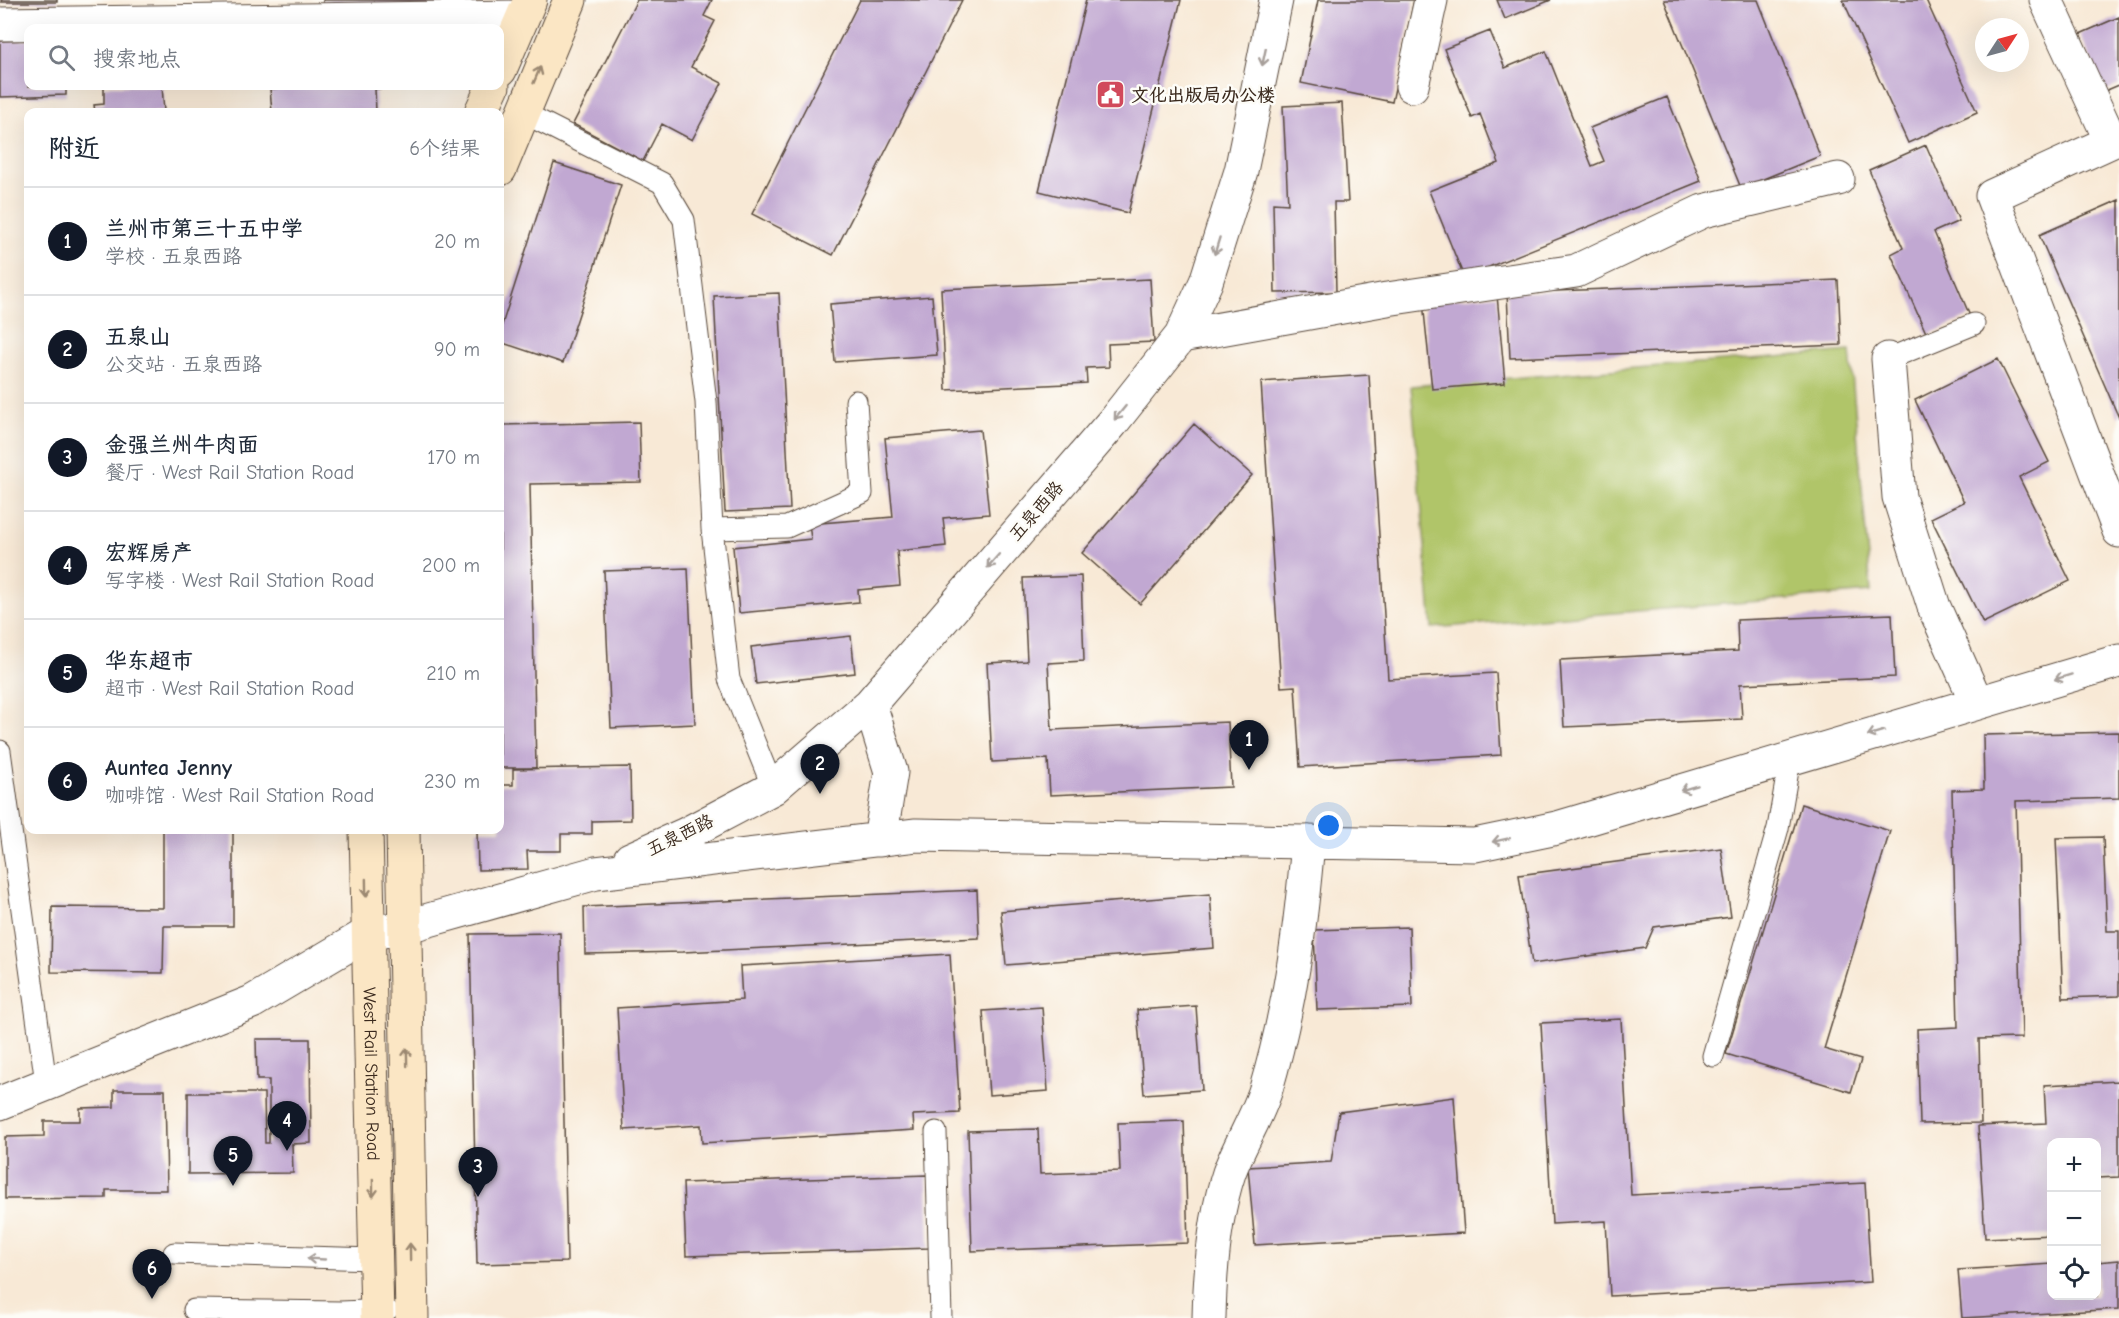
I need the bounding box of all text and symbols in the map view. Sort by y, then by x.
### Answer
north arrow [1975,18,2029,72]
search box [24,24,504,90]
icon: search [45,41,78,74]
text: 搜索地点 [93,46,181,72]
one-way arrow [1258,47,1269,67]
one-way arrow [532,67,543,85]
public building icon: 文化出版局办公楼 [1094,79,1126,111]
place label: 文化出版局办公楼 [1131,85,1275,106]
text: 附近 [48,134,100,164]
text: 6个结果 [409,137,480,160]
text: 兰州市第三十五中学 [105,216,303,242]
text: 1 [64,230,71,253]
text: 20 m [434,230,480,253]
one-way arrow [1211,236,1222,255]
text: 学校 · 五泉西路 [105,245,242,268]
text: 五泉山 [105,324,171,350]
text: 2 [63,338,72,361]
text: 90 m [434,338,480,361]
text: 公交站 · 五泉西路 [105,353,262,376]
one-way arrow [1113,404,1126,420]
text: 金强兰州牛肉面 [105,432,259,458]
text: 3 [63,446,72,469]
text: 170 m [427,446,480,469]
text: 餐厅 · West Rail Station Road [105,461,354,484]
street label: 五泉西路 [1005,477,1068,545]
text: 宏辉房产 [105,540,193,566]
one-way arrow [986,553,1000,568]
text: 4 [63,554,72,577]
text: 200 m [422,554,480,577]
text: 写字楼 · West Rail Station Road [105,569,374,592]
text: 华东超市 [105,648,193,674]
text: 5 [62,662,73,685]
text: 210 m [426,662,480,685]
one-way arrow [2054,672,2073,683]
text: 超市 · West Rail Station Road [105,677,354,700]
pin: 1 [1230,720,1268,770]
one-way arrow [1867,728,1886,739]
pin: 2 [800,744,840,794]
text: Auntea Jenny [105,755,232,781]
text: 6 [62,770,73,793]
text: 230 m [424,770,480,793]
one-way arrow [1680,783,1699,794]
text: 咖啡馆 · West Rail Station Road [105,784,374,807]
street label: 五泉西路 [643,810,717,861]
your location [1314,811,1343,840]
one-way arrow [1492,834,1511,846]
one-way arrow [360,877,372,897]
street label: West Rail Station Road [359,987,383,1161]
one-way arrow [401,1047,413,1067]
pin: 4 [268,1102,306,1151]
pin: 5 [214,1136,252,1186]
map controls [2047,1138,2101,1300]
button: + [2047,1138,2101,1192]
pin: 3 [458,1148,498,1197]
one-way arrow [367,1177,378,1197]
button: − [2047,1192,2101,1246]
one-way arrow [404,1242,416,1262]
button: locate [2047,1246,2101,1300]
pin: 6 [132,1250,172,1299]
one-way arrow [306,1254,326,1265]

